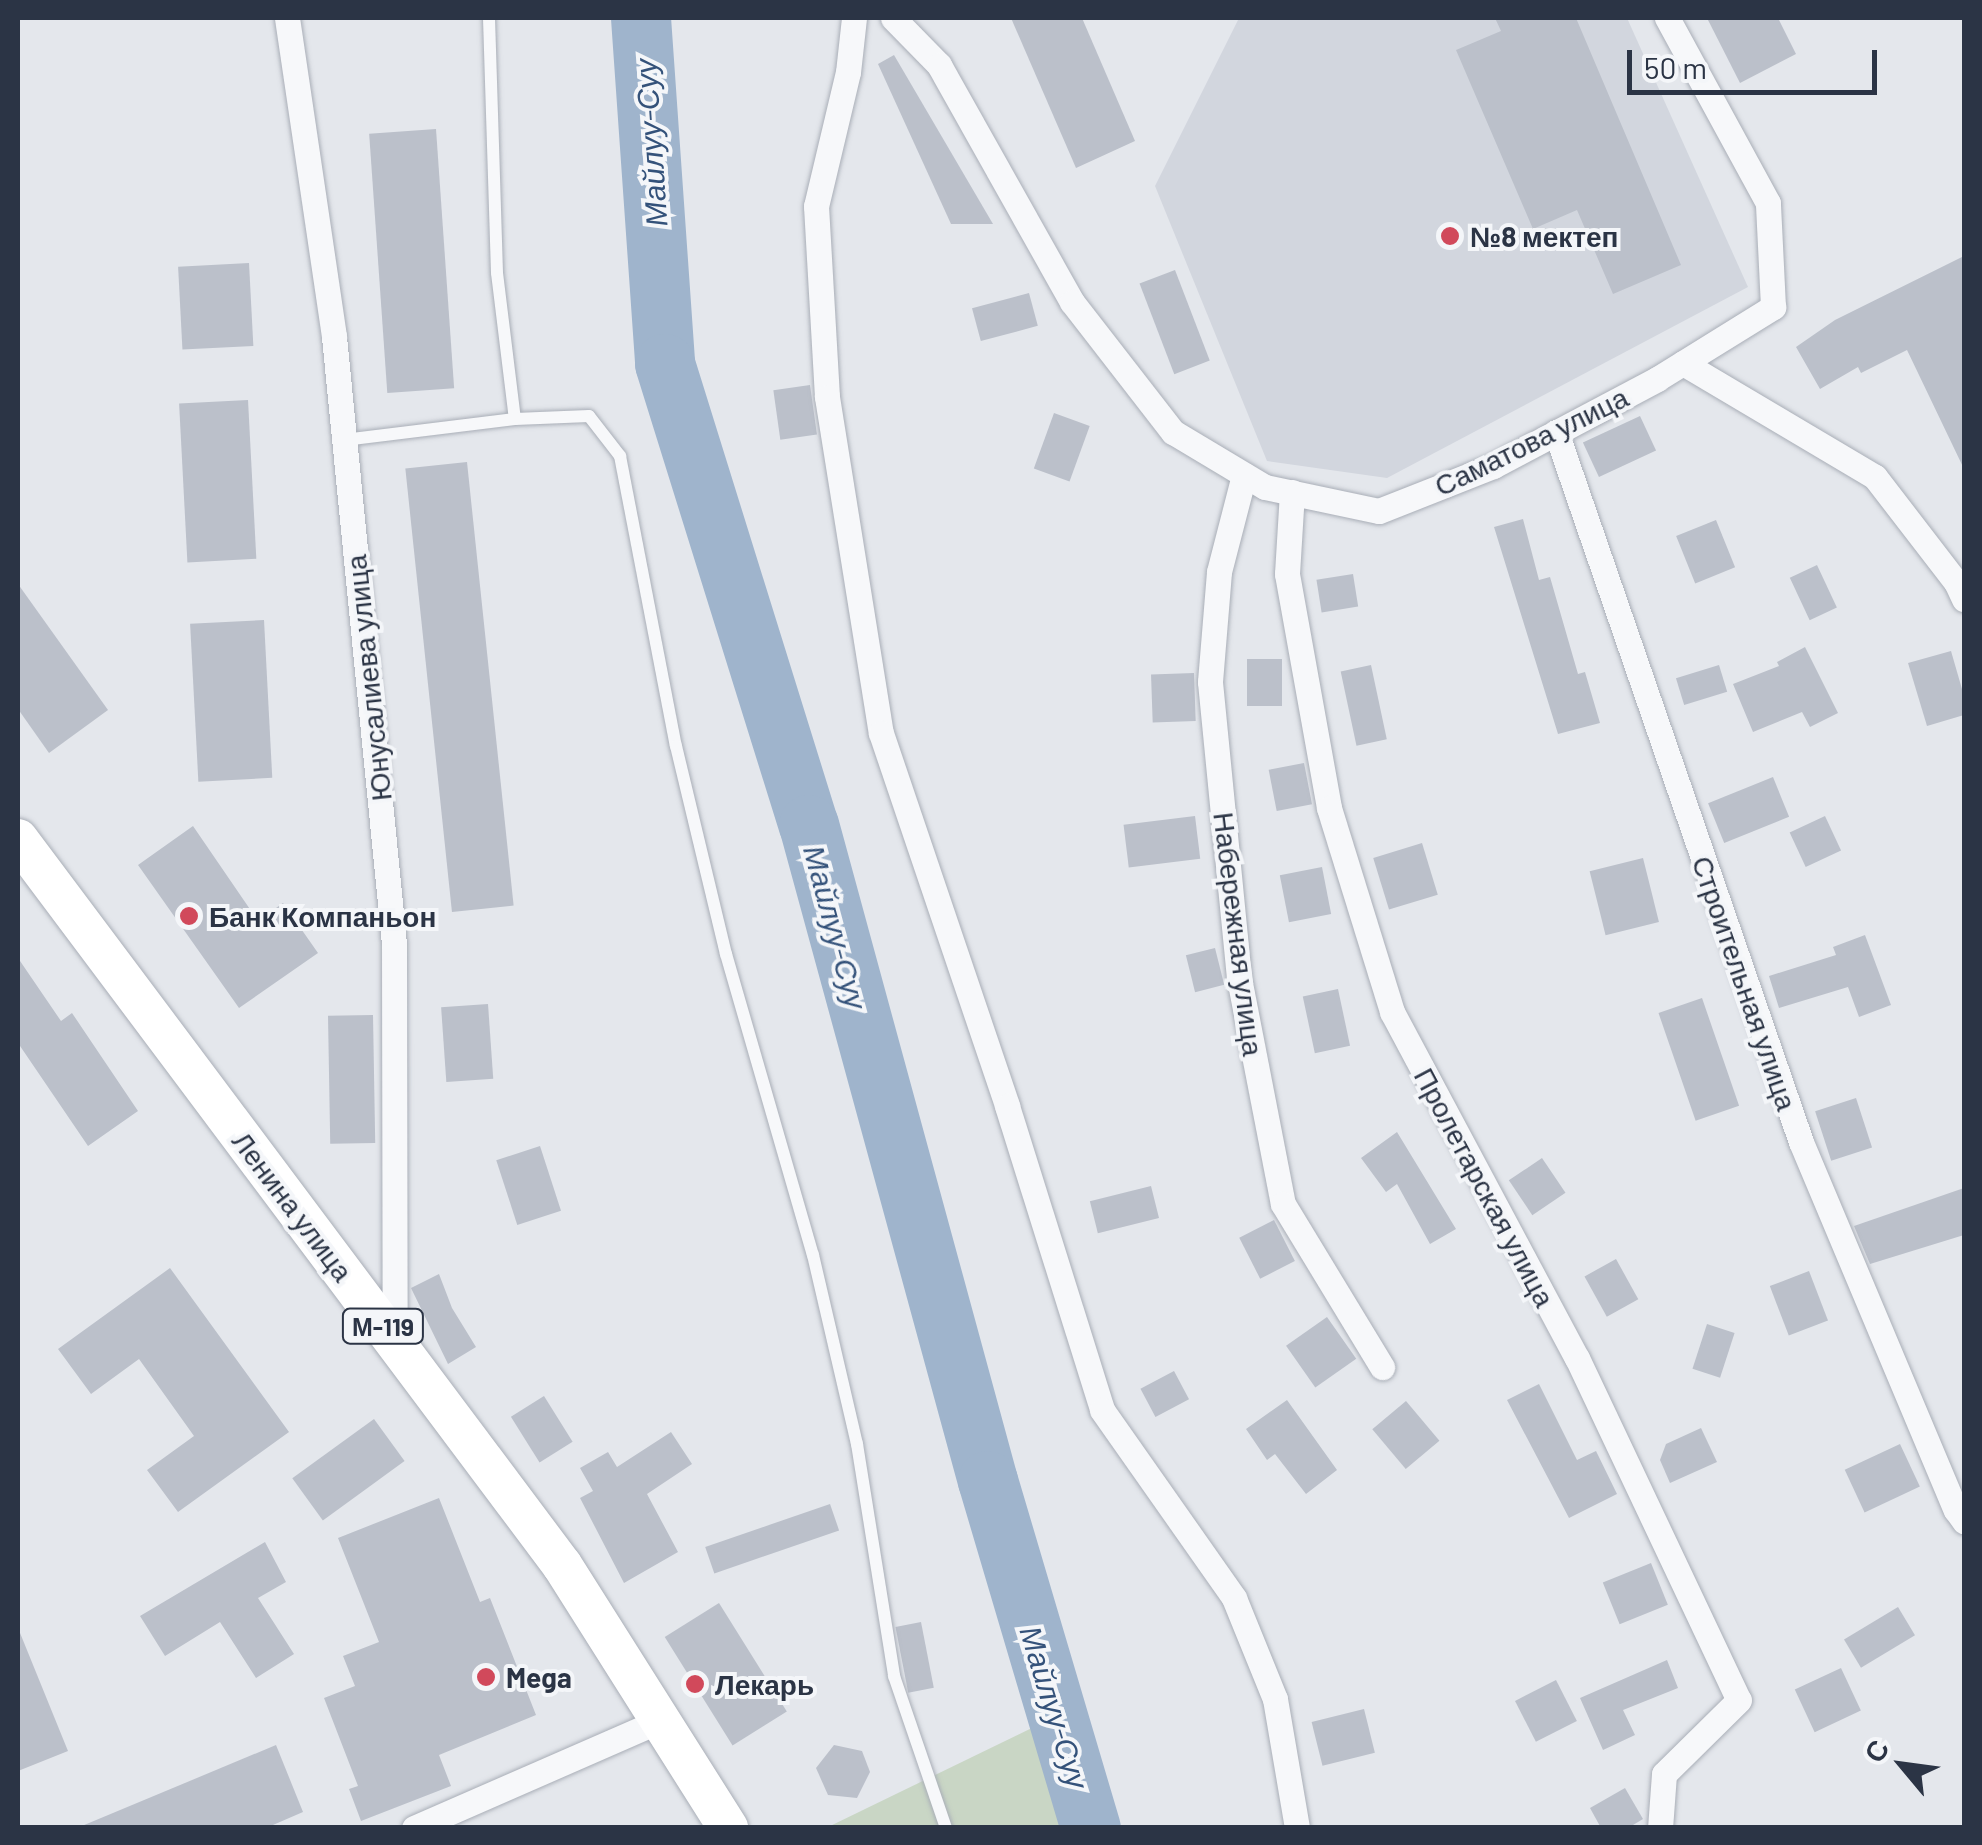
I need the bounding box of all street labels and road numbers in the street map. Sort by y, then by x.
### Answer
street label: Саматова улица [1429,380,1633,502]
street label: Юнусалиева улица [338,553,398,803]
street label: Набережная улица [1207,810,1271,1058]
street label: Строительная улица [1686,851,1804,1115]
street label: Пролетарская улица [1408,1062,1562,1312]
street label: Ленина улица [226,1125,360,1287]
road number: М-119 [340,1306,426,1346]

